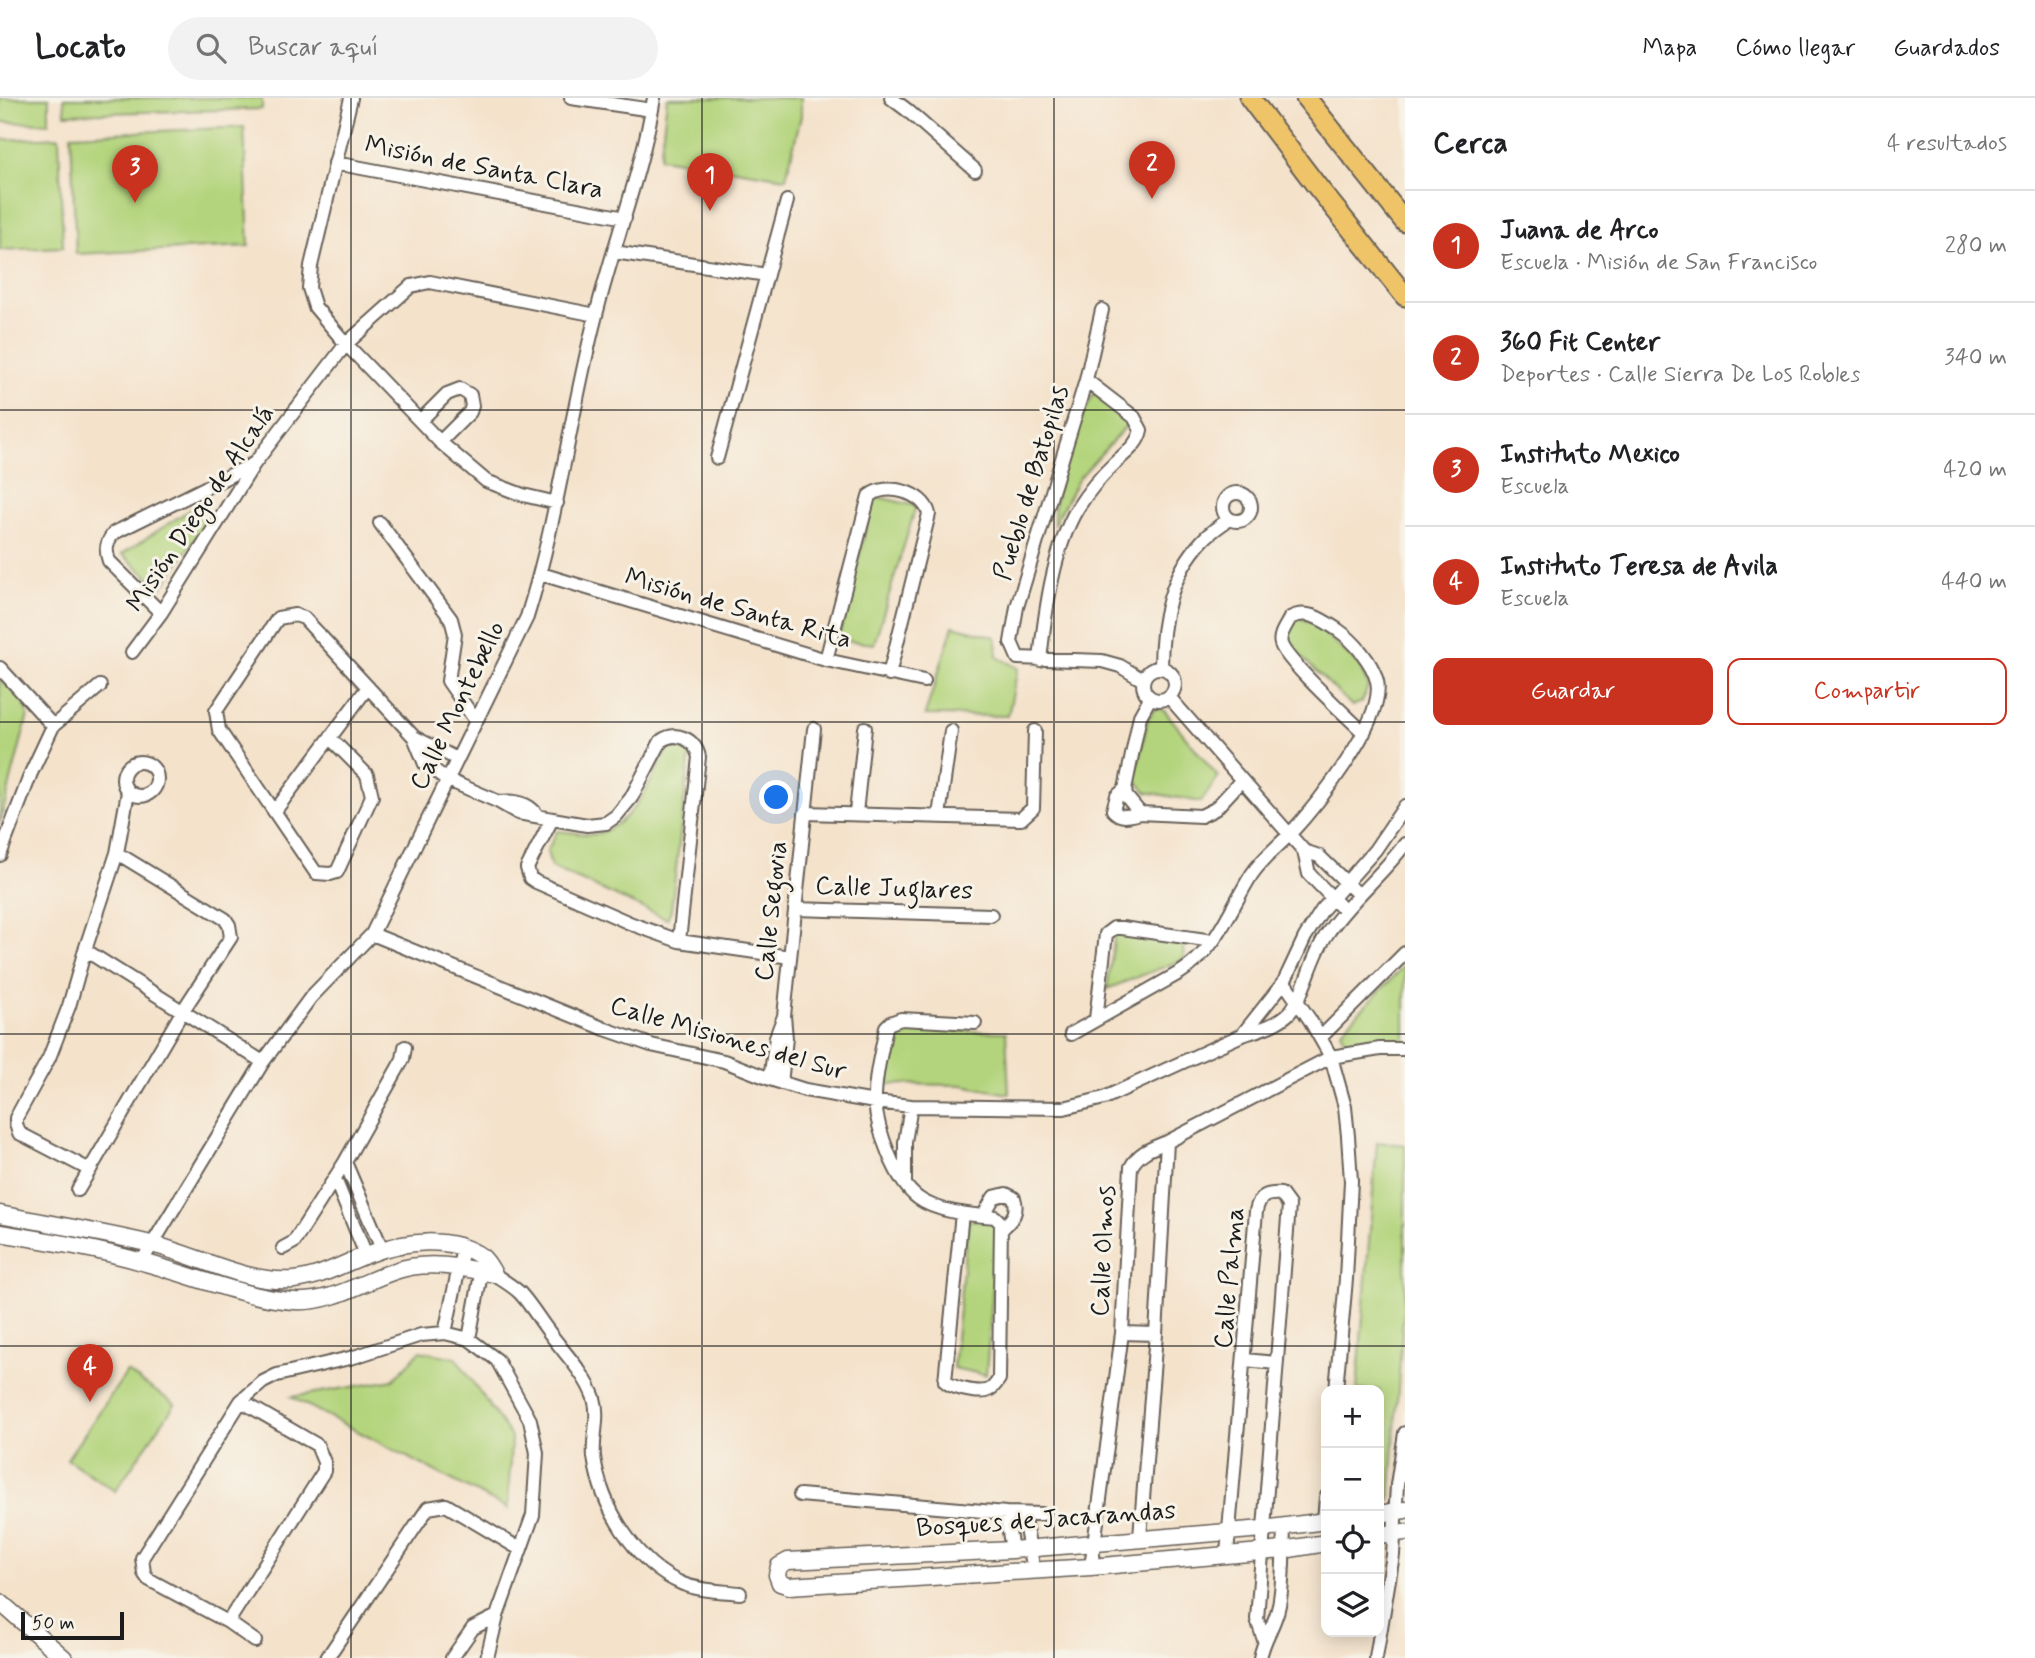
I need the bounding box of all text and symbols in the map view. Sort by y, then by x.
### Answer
search box [168,17,658,80]
text: Locato [35,26,126,70]
icon: search [192,29,230,67]
text: Buscar aquí [248,31,379,65]
text: Mapa [1642,33,1697,64]
text: Cómo llegar [1735,33,1855,64]
text: Guardados [1893,33,2000,64]
text: Cerca [1433,124,1508,163]
street label: Misión de Santa Clara [362,128,606,208]
text: 4 resultados [1887,129,2007,159]
pin: 2 [1129,141,1175,199]
pin: 3 [112,145,158,203]
pin: 1 [687,153,733,211]
text: Juana de Arco [1500,214,1659,248]
text: 1 [1451,231,1461,261]
text: 280 m [1945,231,2007,261]
text: Escuela · Misión de San Francisco [1500,248,1817,278]
text: 360 Fit Center [1500,326,1660,360]
text: 2 [1450,343,1462,373]
text: 340 m [1944,343,2007,373]
text: Deportes · Calle Sierra De Los Robles [1500,360,1860,390]
street label: Pueblo de Batopilas [986,381,1078,585]
street label: Misión Diego de Alcalá [119,399,285,620]
text: Instituto Mexico [1500,438,1680,472]
text: 3 [1451,455,1461,485]
text: 420 m [1943,455,2007,485]
text: Escuela [1500,472,1569,502]
text: Instituto Teresa de Avila [1500,550,1778,584]
street label: Misión de Santa Rita [621,560,855,658]
text: 4 [1449,567,1463,597]
text: 440 m [1941,567,2007,597]
text: Escuela [1500,584,1569,614]
street label: Calle Montebello [402,616,514,796]
button: Guardar [1433,658,1713,725]
button: Compartir [1727,658,2007,725]
your location [759,780,793,814]
street label: Calle Segovia [748,839,799,983]
street label: Calle Juglares [815,869,973,912]
street label: Calle Misiones del Sur [606,989,850,1089]
street label: Calle Olmos [1084,1184,1124,1318]
street label: Calle Palma [1207,1206,1253,1350]
pin: 4 [67,1344,113,1402]
map controls [1321,1385,1384,1637]
button: + [1321,1385,1384,1448]
button: − [1321,1448,1384,1511]
street label: Bosques de Jacarandas [915,1494,1177,1546]
button: locate [1321,1511,1384,1574]
button: layers [1321,1574,1384,1637]
scale bar [21,1609,124,1641]
text: 50 m [32,1611,75,1636]

